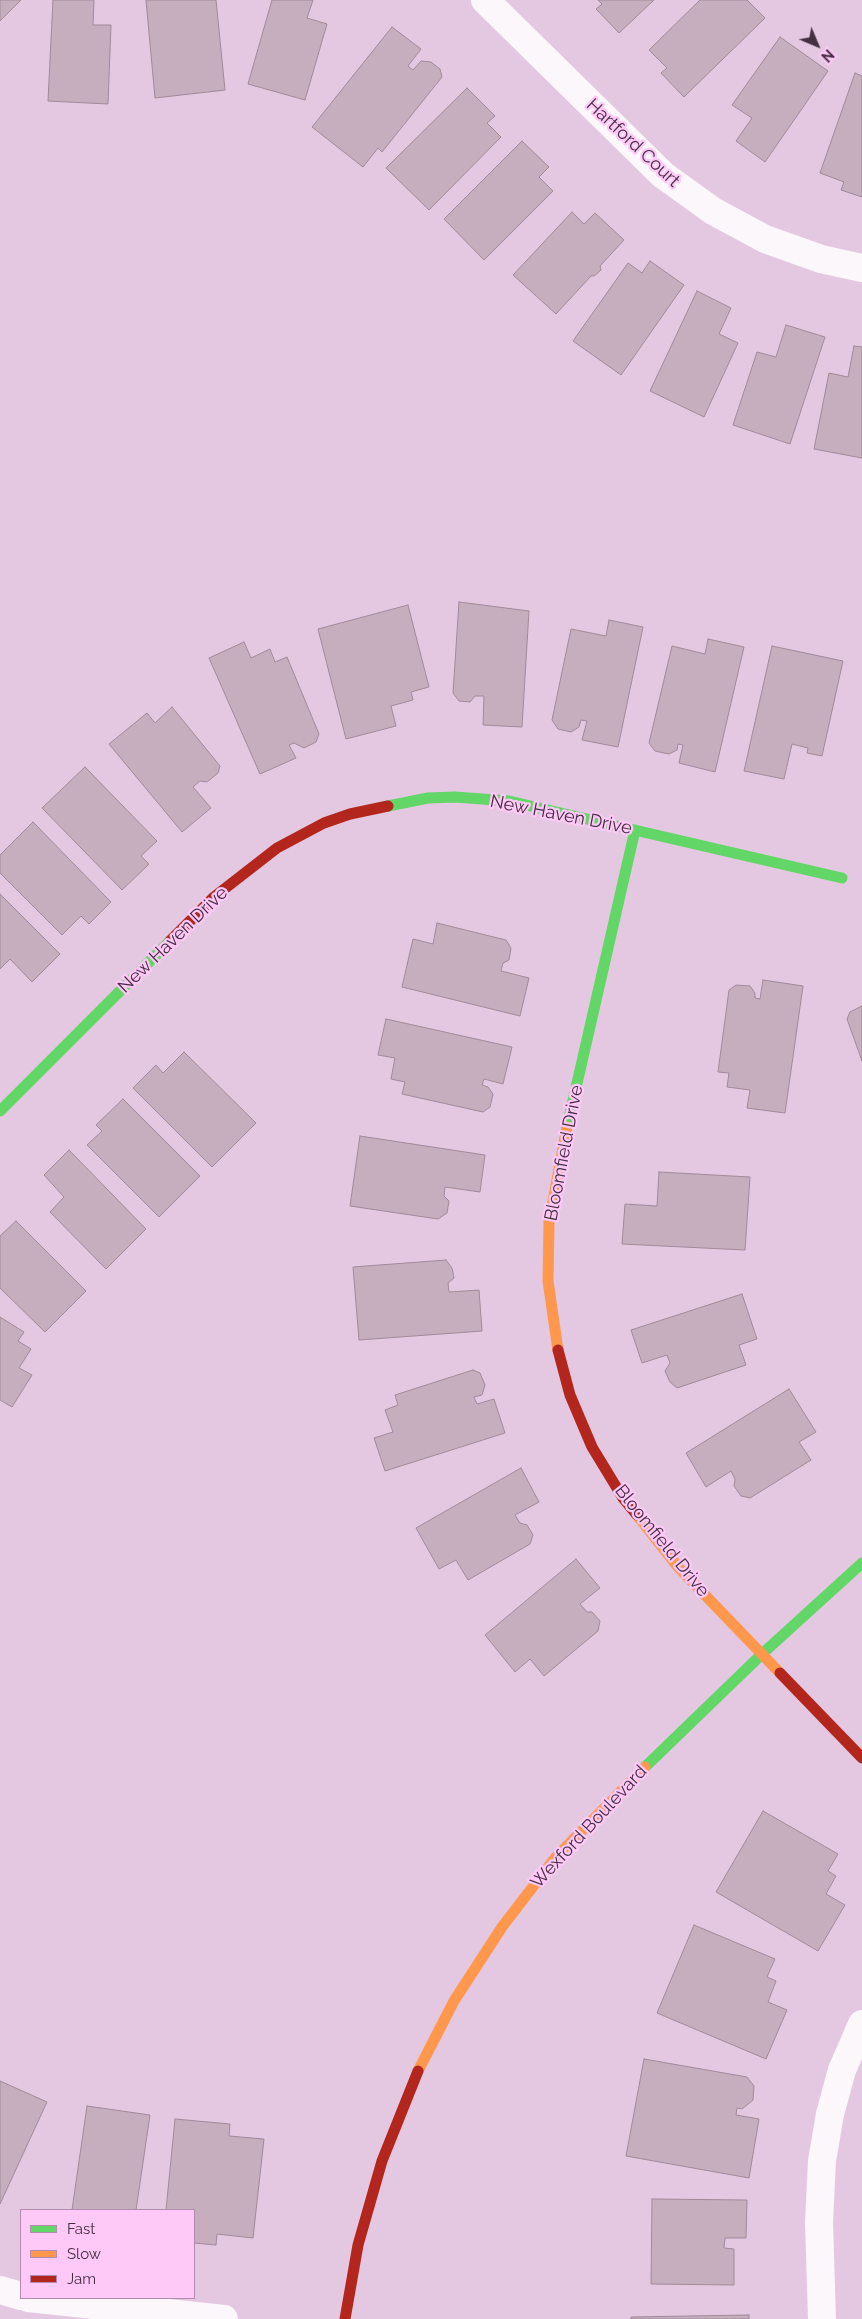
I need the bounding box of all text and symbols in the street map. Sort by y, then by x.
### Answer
north arrow [792,20,842,70]
text: N [818,46,837,65]
street label: Hartford Court [582,94,684,192]
street label: New Haven Drive [488,791,634,839]
street label: New Haven Drive [114,882,232,998]
street label: Bloomfield Drive [540,1083,588,1223]
street label: Bloomfield Drive [610,1481,714,1601]
street label: Wexford Boulevard [526,1761,652,1893]
legend [20,2209,195,2299]
text: Fast [67,2220,95,2238]
text: Slow [67,2245,101,2263]
text: Jam [67,2270,96,2288]

